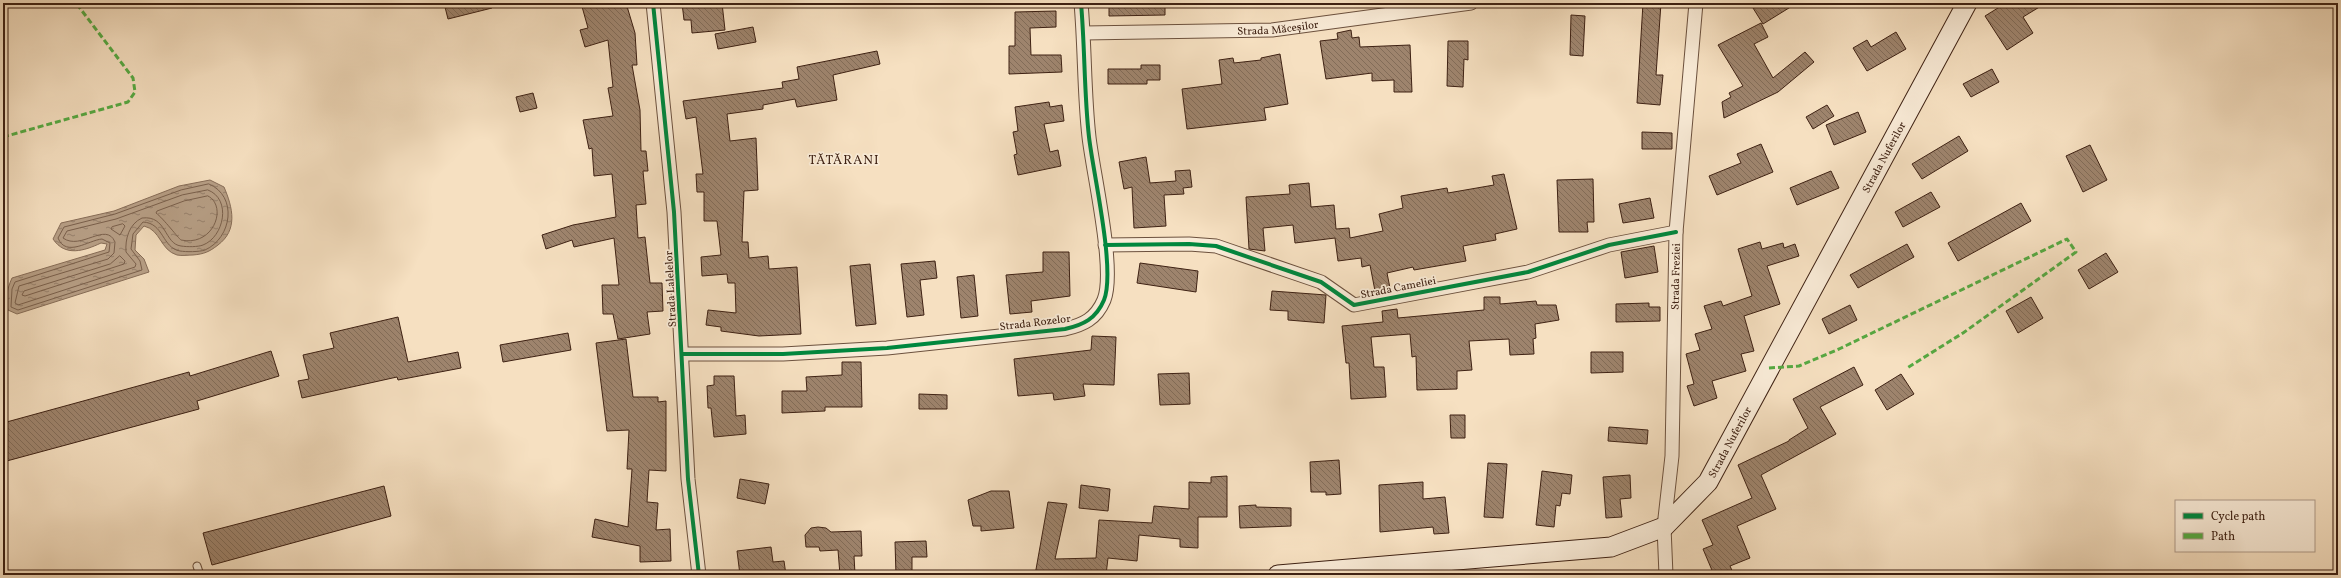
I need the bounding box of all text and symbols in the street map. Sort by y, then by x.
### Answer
street label: Strada Măceșilor [1237,18,1320,40]
street label: Strada Nuferilor [1860,119,1911,196]
district label: TĂTĂRANI [808,152,880,170]
street label: Strada Freziei [1669,243,1685,310]
street label: Strada Lalelelor [662,250,681,327]
street label: Strada Cameliei [1359,274,1437,303]
street label: Strada Rozelor [999,312,1072,335]
street label: Strada Nuferilor [1705,404,1756,481]
legend [2175,500,2315,552]
text: Cycle path [2211,509,2266,525]
text: Path [2211,529,2235,545]

